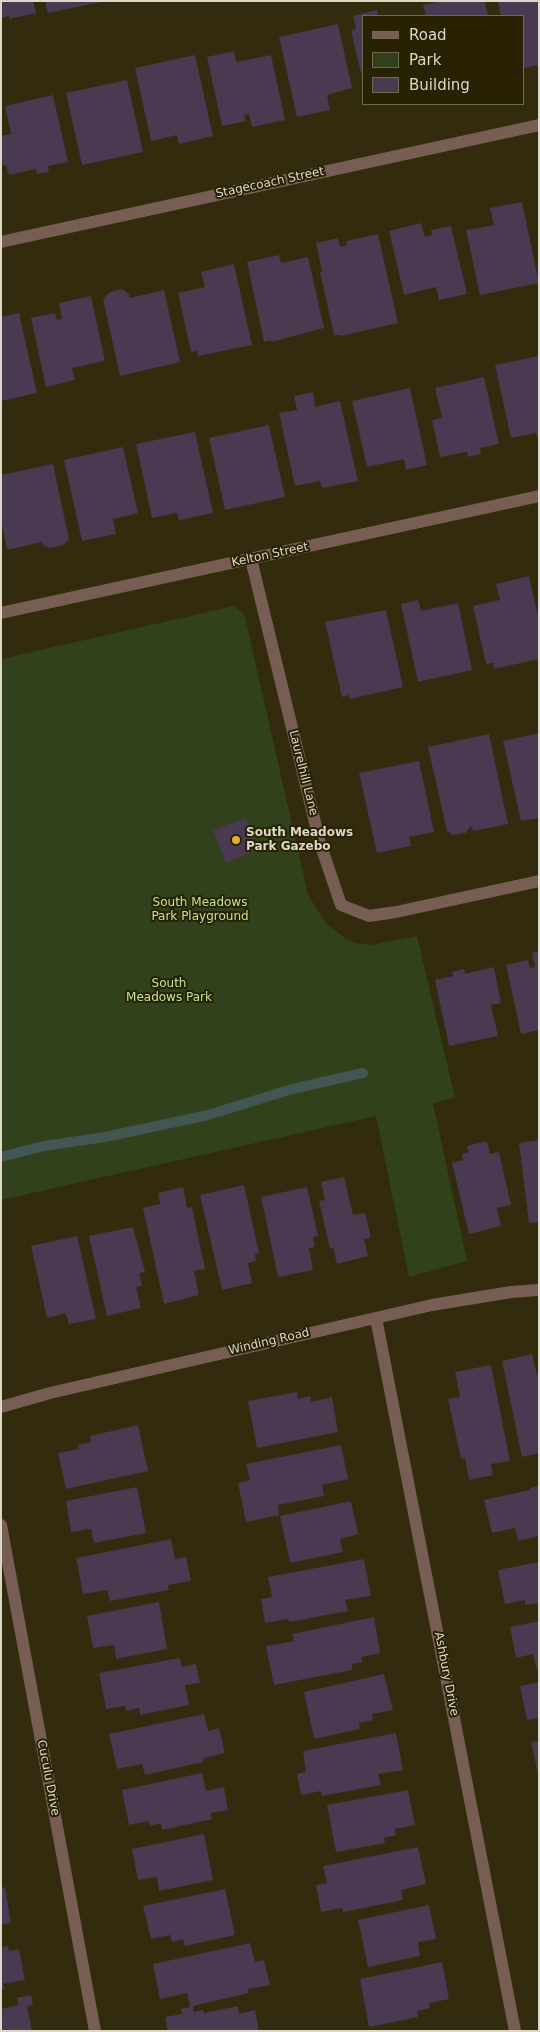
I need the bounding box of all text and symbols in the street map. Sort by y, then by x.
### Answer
legend [362,15,525,105]
text: Road [409,26,447,44]
text: Park [409,51,441,69]
text: Building [409,76,470,94]
street label: Stagecoach Street [214,164,326,202]
street label: Kelton Street [230,540,310,570]
street label: Laurelhill Lane [285,729,321,817]
place label: South Meadows Park Gazebo [246,826,353,854]
marker: South Meadows Park Gazebo [230,834,242,846]
park label: South Meadows Park Playground [151,896,249,924]
park label: South Meadows Park [126,977,212,1005]
street label: Winding Road [227,1326,311,1358]
street label: Ashbury Drive [431,1631,461,1717]
street label: Cuculu Drive [34,1739,62,1817]

